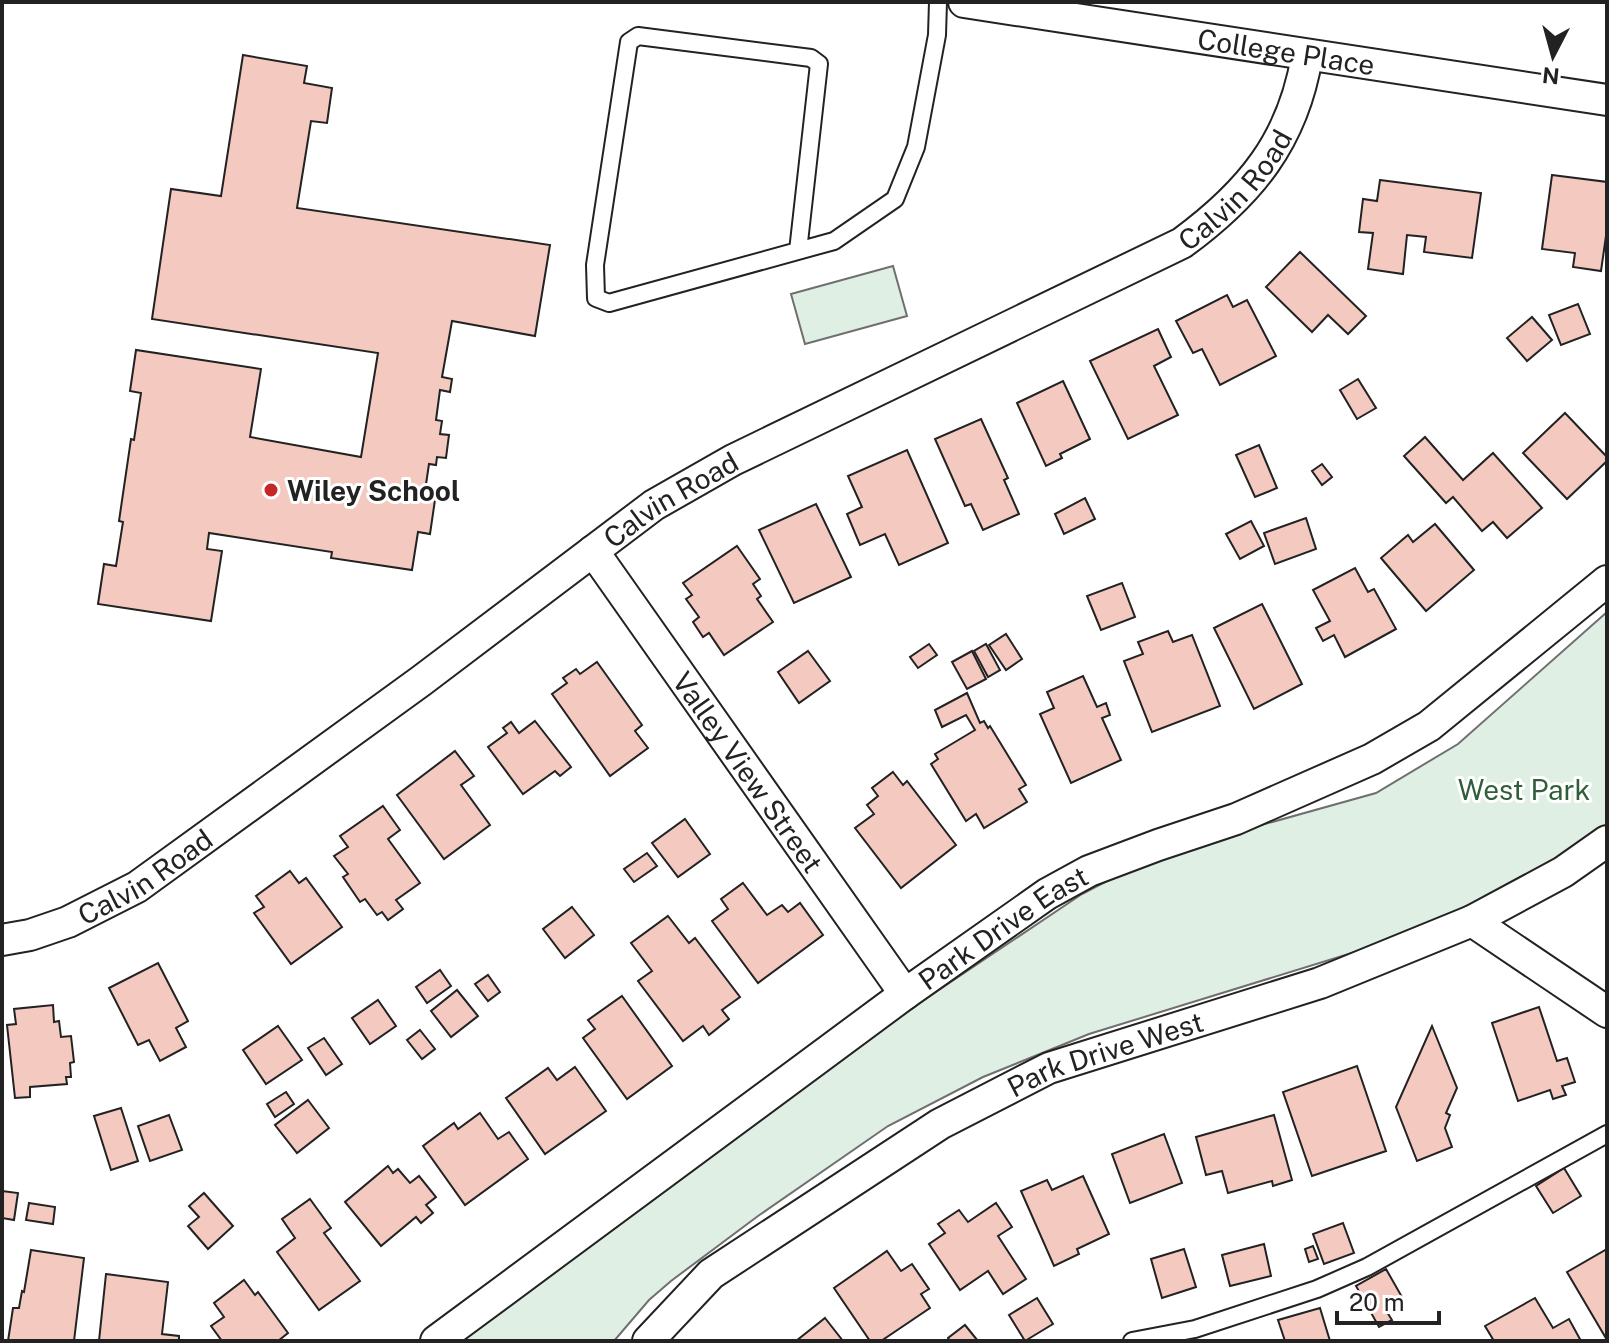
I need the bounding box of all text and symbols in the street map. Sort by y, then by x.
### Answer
north arrow [1513,16,1593,96]
street label: College Place [1195,21,1377,81]
text: N [1541,62,1561,90]
street label: Calvin Road [1171,124,1298,257]
street label: Calvin Road [597,444,744,554]
place label: Wiley School [287,474,460,507]
marker: Wiley School [262,481,280,499]
street label: Valley View Street [667,665,830,878]
park label: West Park [1458,773,1590,806]
street label: Calvin Road [72,822,218,931]
street label: Park Drive East [912,859,1093,996]
street label: Park Drive West [1001,1004,1207,1103]
scale bar [1337,1275,1439,1325]
text: 20 m [1349,1288,1405,1316]

